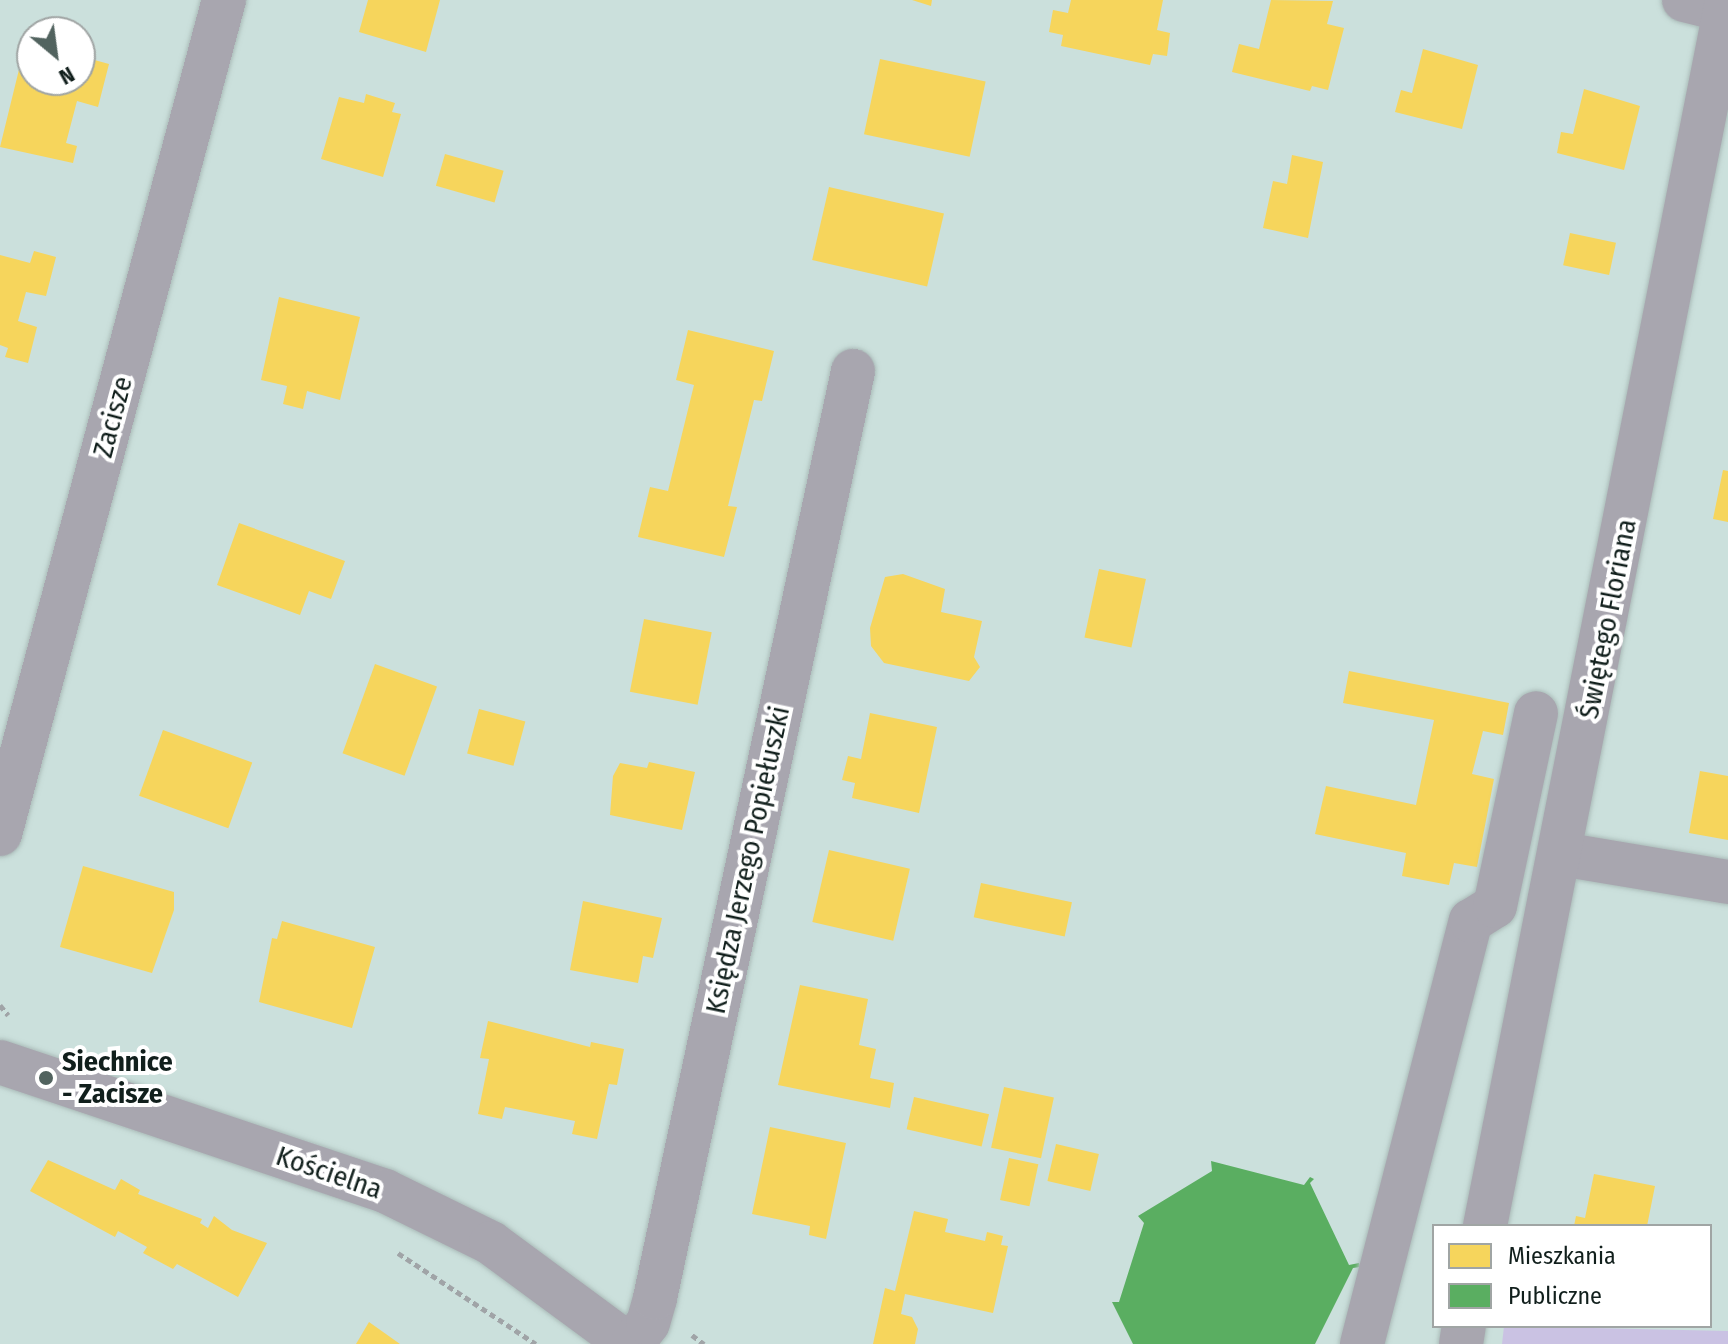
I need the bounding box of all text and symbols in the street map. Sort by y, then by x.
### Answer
north arrow [16,16,96,96]
text: N [55,61,79,91]
street label: Zacisze [86,373,140,461]
street label: Świętego Floriana [1572,516,1644,722]
street label: Księdza Jerzego Popiełuszki [699,703,797,1017]
place label: Siechnice - Zacisze [62,1045,173,1111]
marker: Siechnice - Zacisze [37,1069,55,1087]
street label: Kościelna [272,1139,386,1207]
legend [1432,1224,1712,1328]
text: Mieszkania [1508,1242,1616,1270]
text: Publiczne [1508,1282,1602,1310]

